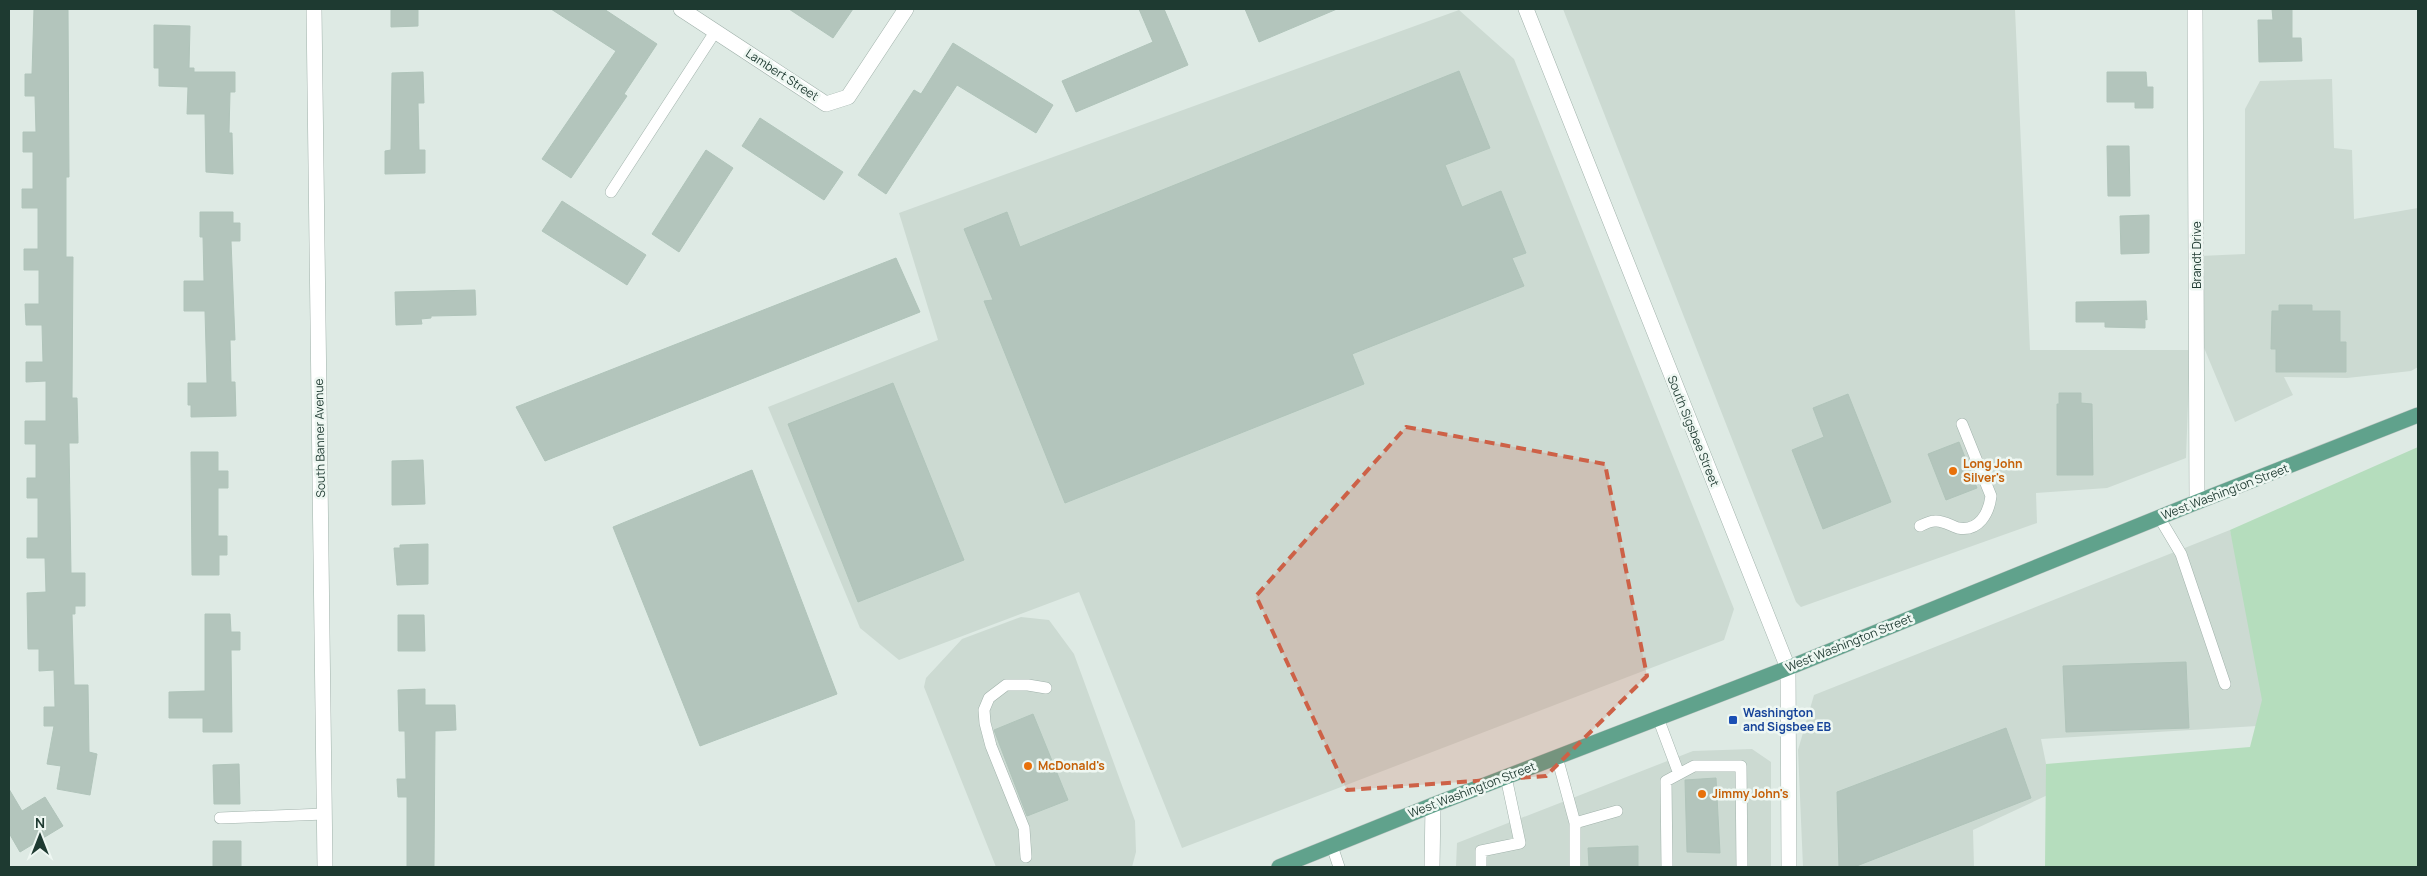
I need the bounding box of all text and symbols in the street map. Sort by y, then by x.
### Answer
street label: Lambert Street [742,45,822,105]
street label: Brandt Drive [2188,221,2205,289]
street label: South Sigsbee Street [1663,373,1724,489]
street label: South Banner Avenue [310,378,329,498]
place label: Long John Silver's [1963,455,2023,486]
street label: West Washington Street [2159,459,2291,524]
marker: Long John Silver's [1947,465,1959,477]
street label: West Washington Street [1783,609,1915,676]
place label: Washington and Sigsbee EB [1743,704,1832,735]
marker: Washington and Sigsbee EB [1727,714,1739,726]
place label: McDonald's [1038,757,1105,774]
street label: West Washington Street [1406,757,1538,822]
marker: McDonald's [1022,760,1034,772]
place label: Jimmy John's [1712,785,1789,802]
marker: Jimmy John's [1696,788,1708,800]
north arrow [15,811,65,861]
text: N [35,813,45,832]

